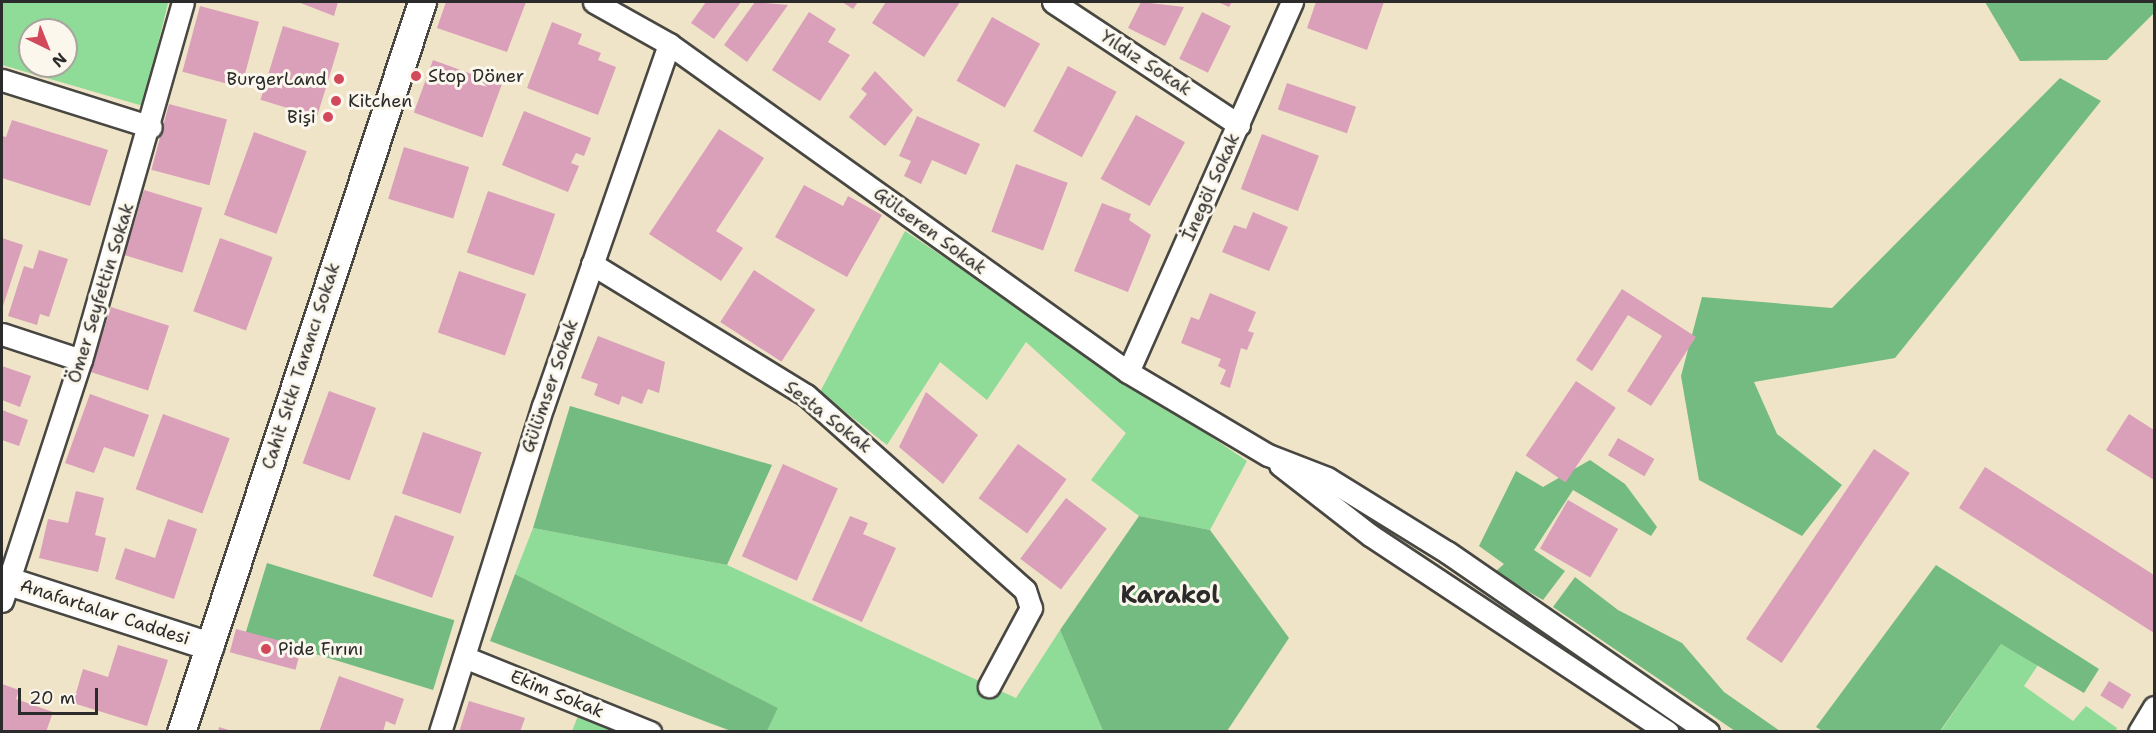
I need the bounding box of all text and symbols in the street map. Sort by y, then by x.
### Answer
north arrow [18,18,78,78]
street label: Yıldız Sokak [1096,26,1196,100]
text: N [47,48,71,72]
place label: Stop Döner [428,65,524,87]
place label: BurgerLand [227,68,327,90]
marker: Stop Döner [409,69,423,83]
marker: BurgerLand [332,72,346,86]
place label: Kitchen [348,90,412,112]
marker: Kitchen [329,94,343,108]
place label: Bişi [287,106,316,128]
marker: Bişi [321,110,335,124]
street label: İnegöl Sokak [1178,130,1244,244]
street label: Gülseren Sokak [869,183,991,279]
street label: Ömer Seyfettin Sokak [63,200,139,386]
street label: Cahit Sıtkı Tarancı Sokak [257,260,345,472]
street label: Gülümser Sokak [517,316,583,456]
street label: Sesta Sokak [780,376,876,458]
street label: Anafartalar Caddesi [18,574,192,650]
district label: Karakol [1120,582,1220,610]
place label: Pide Fırını [278,638,363,660]
marker: Pide Fırını [259,642,273,656]
street label: Ekim Sokak [507,665,607,723]
scale bar [21,676,100,714]
text: 20 m [29,686,75,710]

